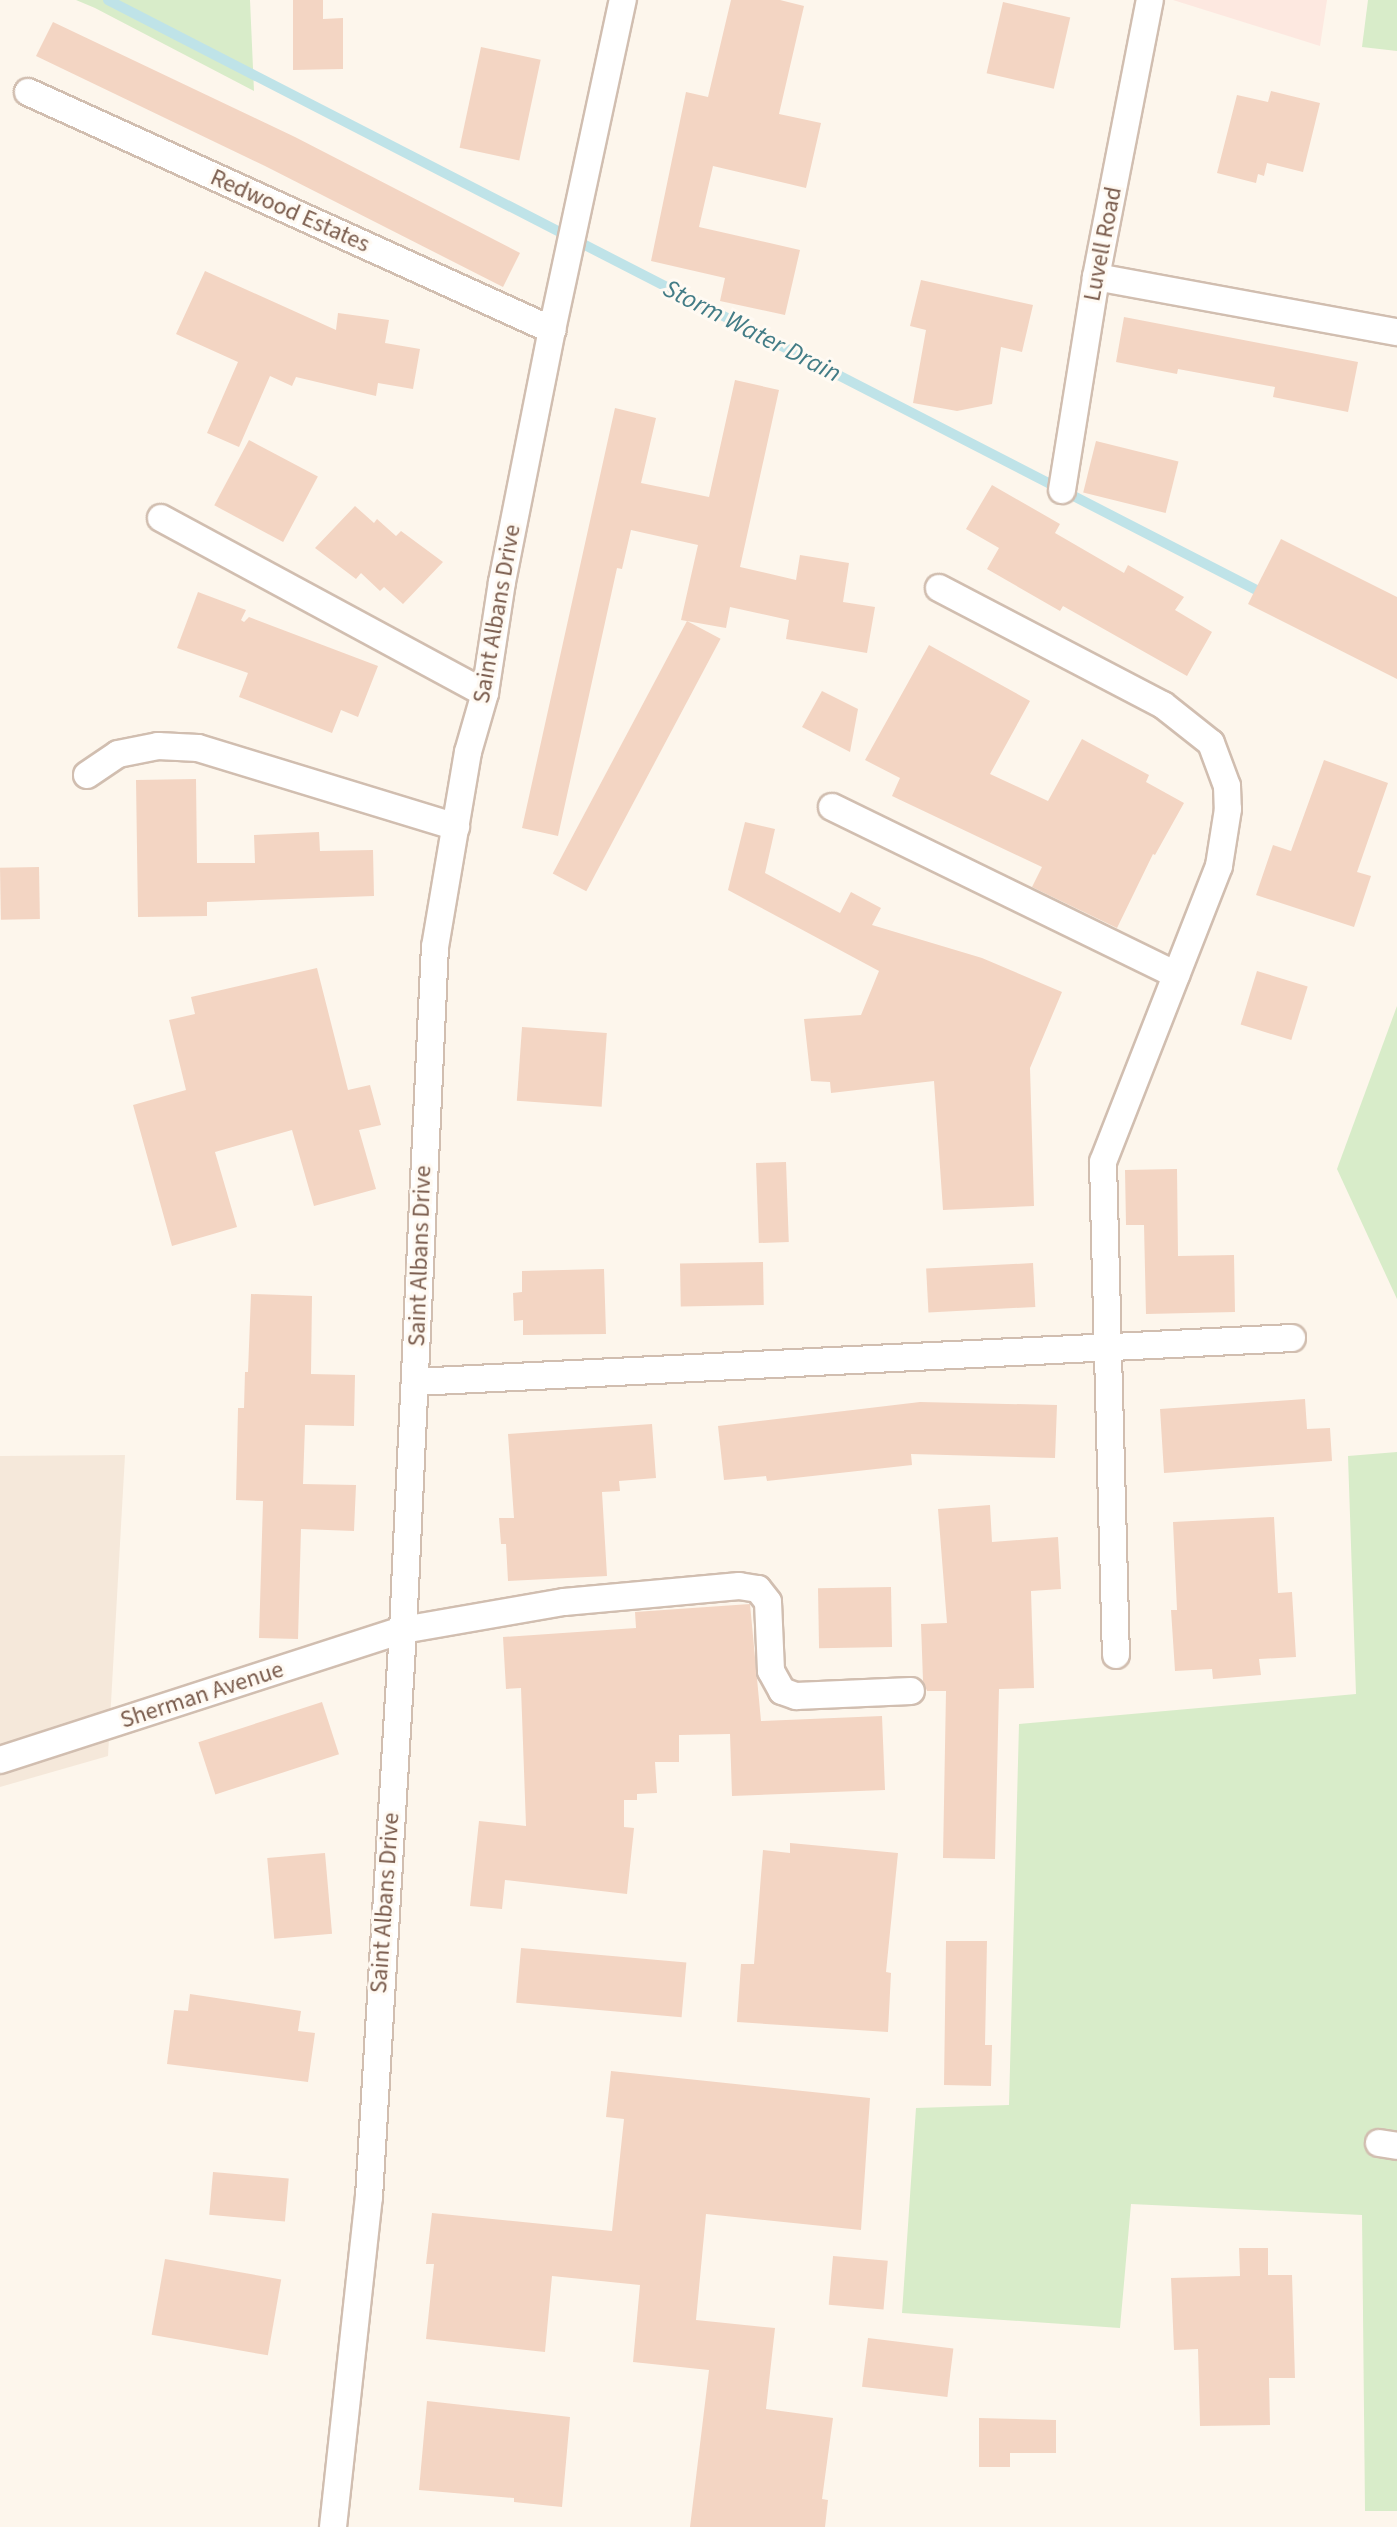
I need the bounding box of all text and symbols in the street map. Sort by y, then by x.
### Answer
street label: Redwood Estates [206,163,374,259]
street label: Luvell Road [1078,184,1128,304]
water label: Storm Water Drain [658,273,846,389]
street label: Saint Albans Drive [467,522,527,706]
street label: Saint Albans Drive [402,1165,438,1347]
street label: Sherman Avenue [117,1655,287,1735]
street label: Saint Albans Drive [364,1812,406,1994]

